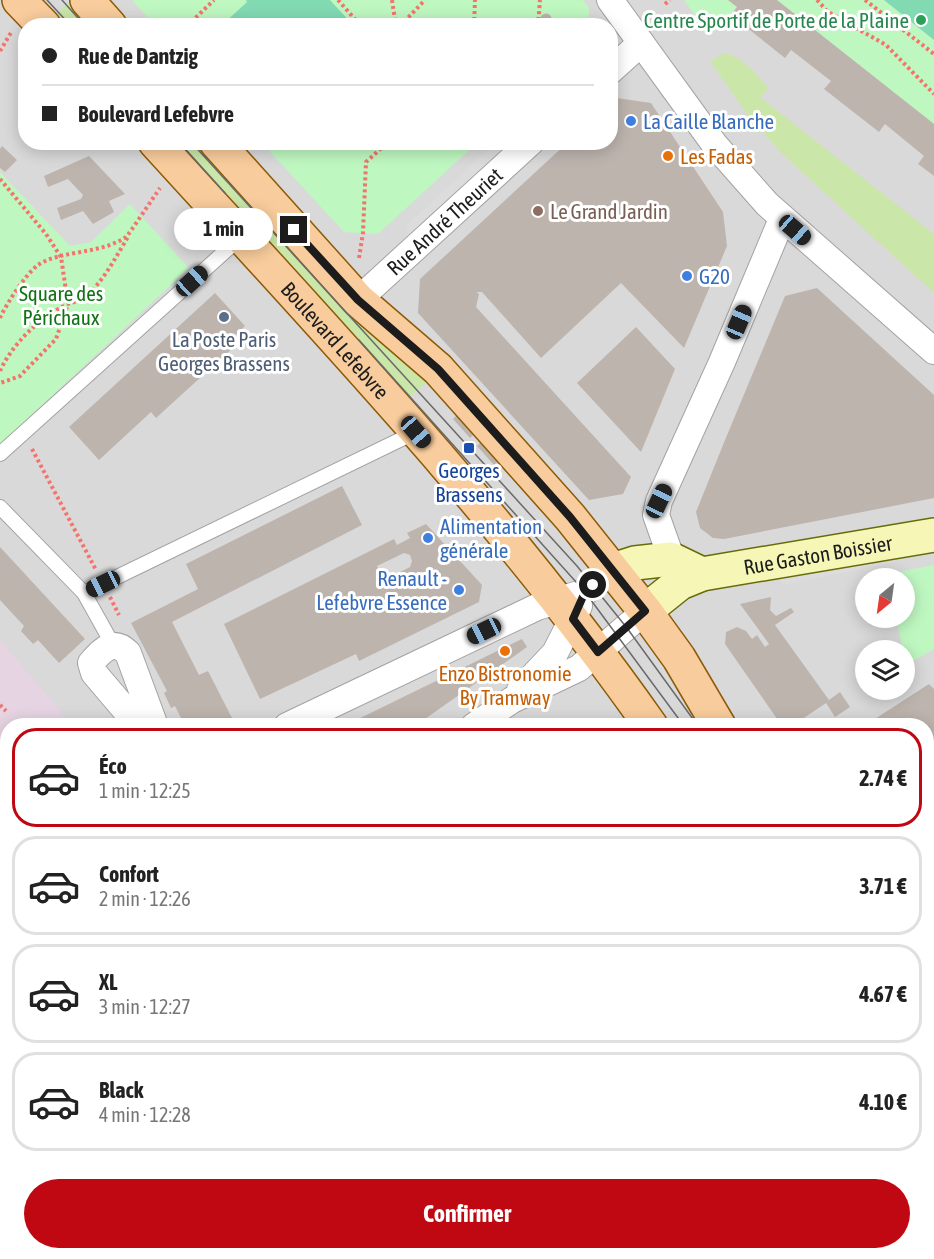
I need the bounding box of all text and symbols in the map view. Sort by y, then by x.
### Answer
place label: Centre Sportif de Porte de la Plaine [644,8,909,32]
marker: Centre Sportif de Porte de la Plaine [914,13,928,27]
text: Rue de Dantzig [78,43,198,69]
text: Boulevard Lefebvre [78,101,234,127]
place label: La Caille Blanche [643,109,774,133]
marker: La Caille Blanche [624,114,638,128]
place label: Les Fadas [680,144,753,168]
marker: Les Fadas [661,149,675,163]
street label: Rue André Theuriet [382,162,507,280]
place label: Le Grand Jardin [550,199,668,223]
marker: Le Grand Jardin [531,204,545,218]
callout: 1 min [174,209,273,251]
car [776,211,814,249]
route end [280,216,307,243]
text: 1 min [203,217,244,240]
car [173,262,211,300]
place label: G20 [699,264,730,288]
marker: G20 [680,269,694,283]
street label: Boulevard Lefebvre [277,277,394,404]
park label: Square des Périchaux [19,281,103,329]
car [724,302,754,342]
marker: La Poste Paris Georges Brassens [217,310,231,324]
place label: La Poste Paris Georges Brassens [158,327,290,375]
car [397,413,435,451]
marker: Georges Brassens [462,441,476,455]
place label: Georges Brassens [435,458,503,506]
car [643,481,675,521]
place label: Alimentation générale [440,514,542,562]
street label: Rue Gaston Boissier [742,530,895,579]
marker: Alimentation générale [421,531,435,545]
place label: Renault - Lefebvre Essence [316,566,447,614]
car [83,568,123,600]
north arrow [855,568,915,628]
map controls [855,568,915,700]
route start [579,571,606,598]
marker: Renault - Lefebvre Essence [452,583,466,597]
car [464,615,504,647]
button: layers [855,640,915,700]
marker: Enzo Bistronomie By Tramway [498,644,512,658]
place label: Enzo Bistronomie By Tramway [438,661,572,709]
icon: car [27,751,81,805]
text: Éco [99,753,127,779]
text: 2.74 € [859,765,907,791]
text: 1 min · 12:25 [99,779,191,802]
icon: car [27,859,81,913]
text: Confort [99,861,159,887]
text: 3.71 € [859,873,907,899]
text: 2 min · 12:26 [99,887,191,910]
icon: car [27,967,81,1021]
text: XL [99,969,117,995]
text: 4.67 € [859,981,907,1007]
text: 3 min · 12:27 [99,995,191,1018]
icon: car [27,1075,81,1129]
text: Black [99,1077,143,1103]
text: 4.10 € [859,1089,907,1115]
text: 4 min · 12:28 [99,1103,191,1126]
button: Confirmer [24,1179,910,1248]

